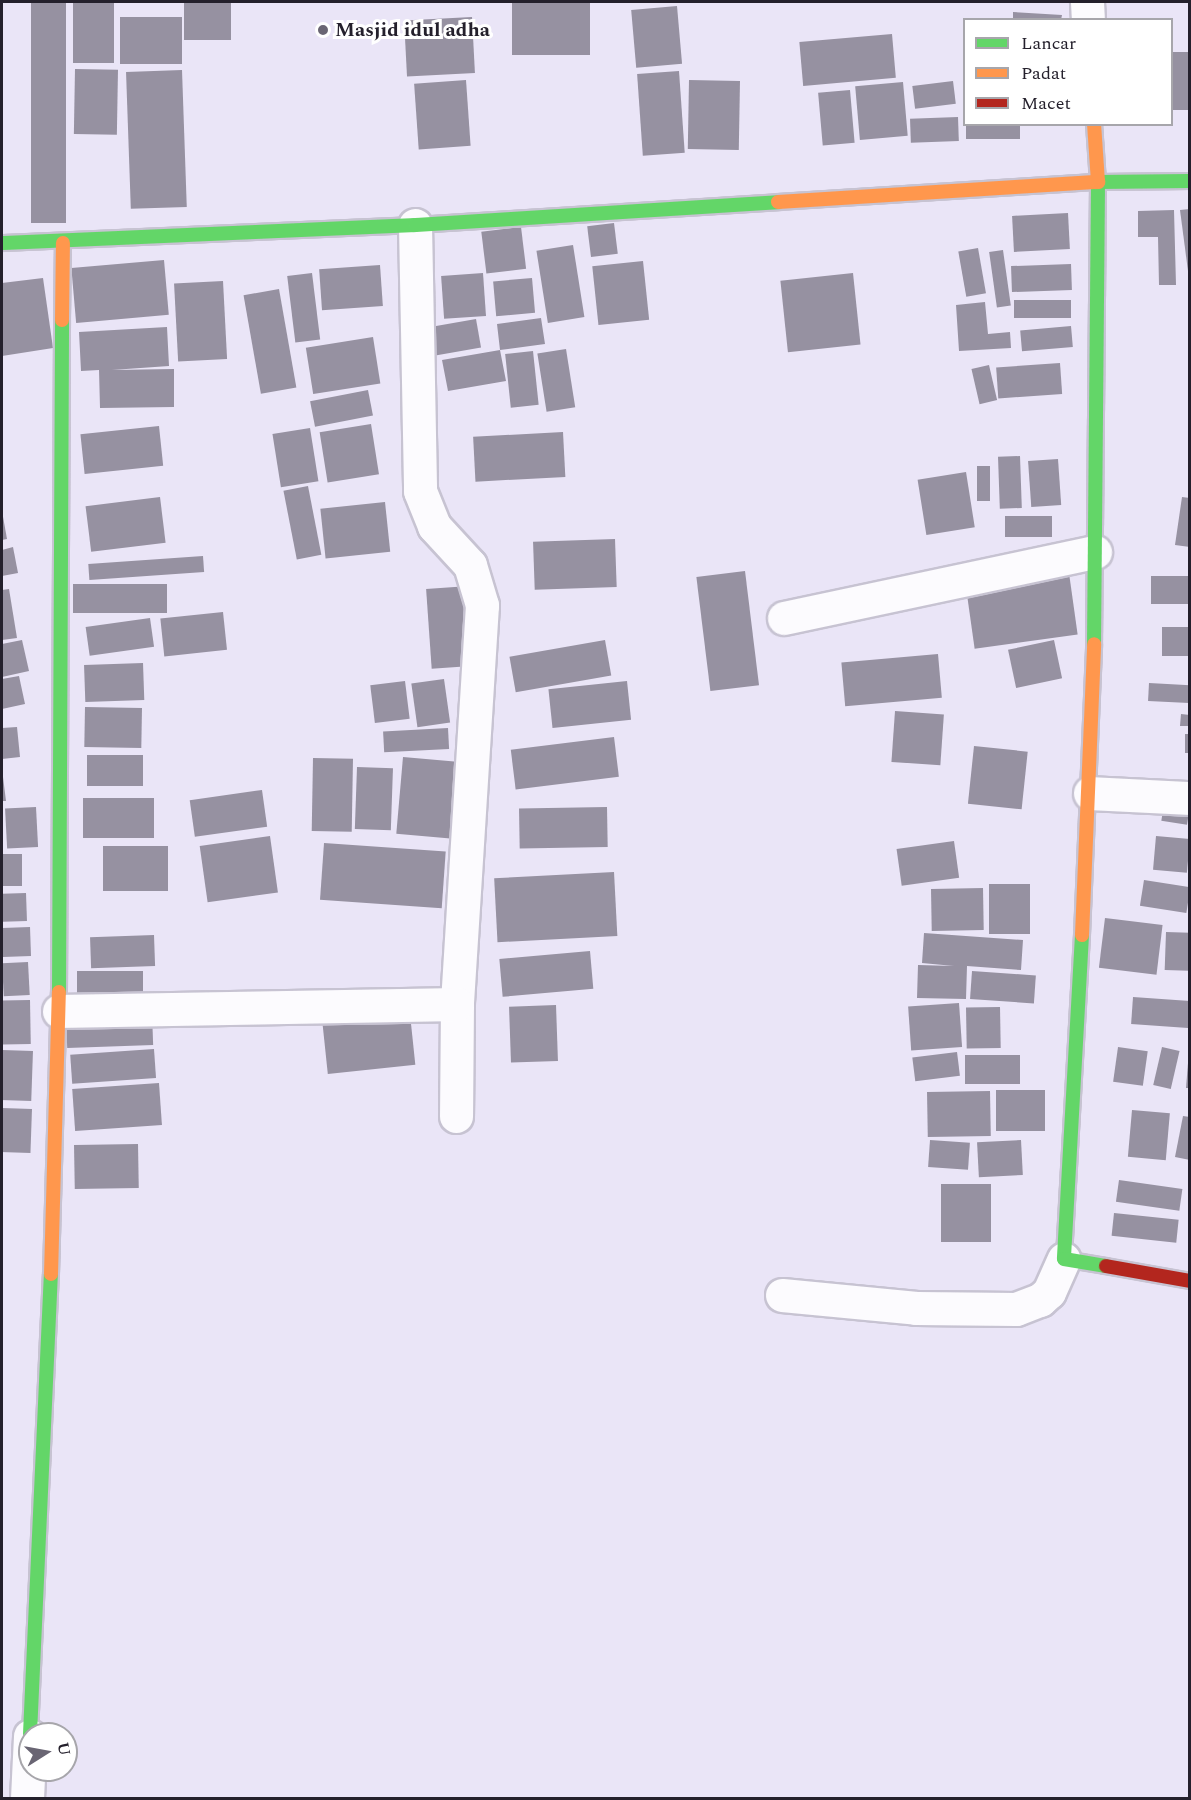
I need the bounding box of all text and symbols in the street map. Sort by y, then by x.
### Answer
place label: Masjid idul adha [335,18,490,42]
legend [963,18,1173,126]
marker: Masjid idul adha [316,23,330,37]
text: Lancar [1021,30,1076,57]
text: Padat [1021,60,1066,87]
text: Macet [1021,90,1071,117]
north arrow [18,1722,78,1782]
text: U [51,1740,77,1758]

